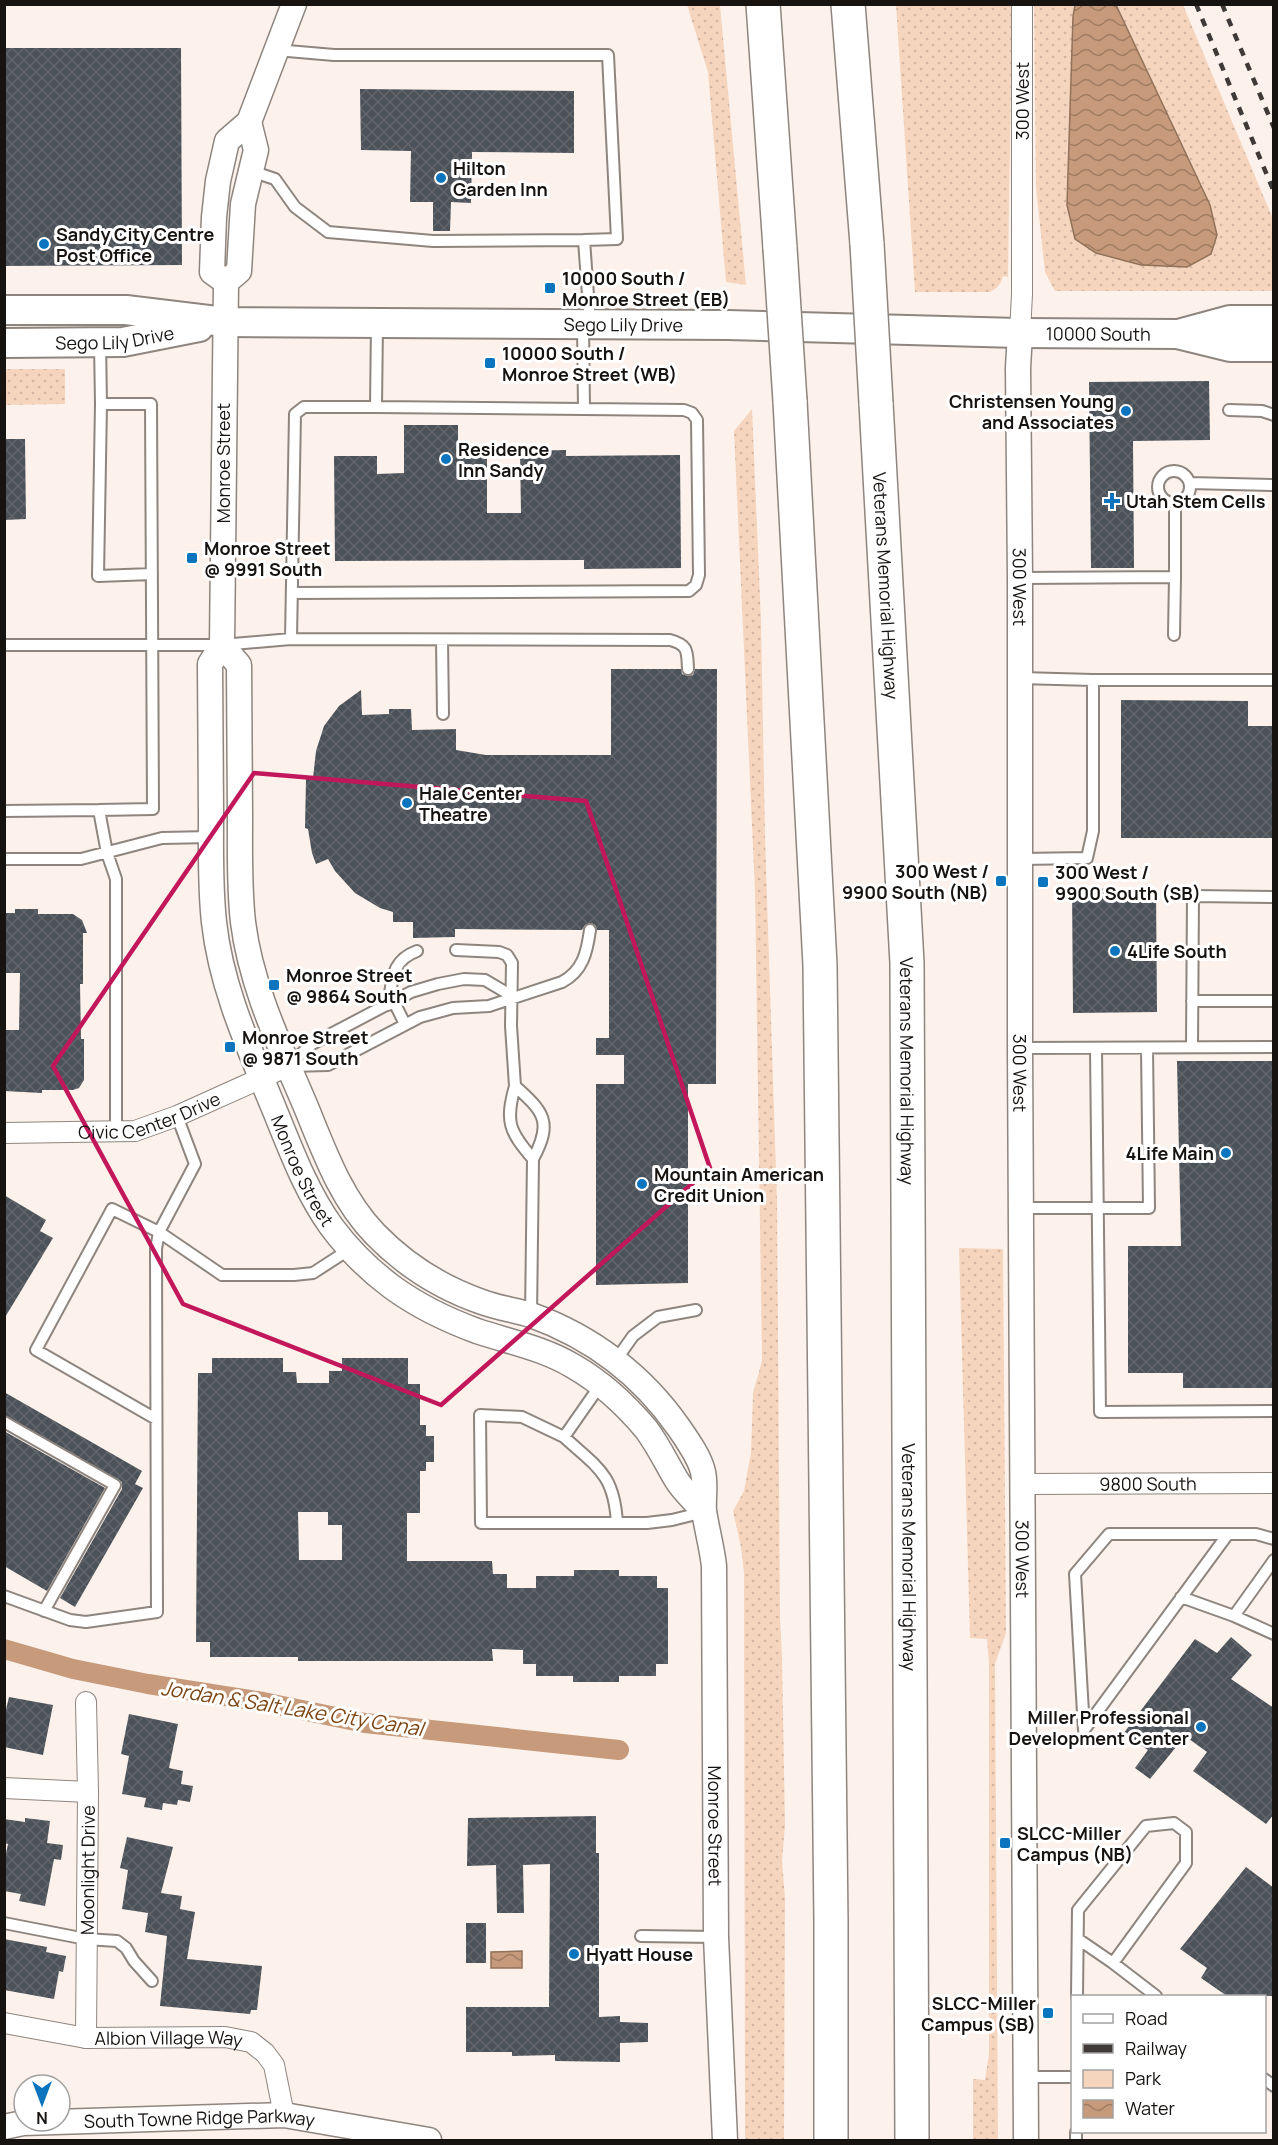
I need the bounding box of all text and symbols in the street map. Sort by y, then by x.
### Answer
street label: 300 West [1010,62,1034,140]
place label: Hilton Garden Inn [453,156,548,201]
marker: Hilton Garden Inn [434,171,448,185]
place label: Sandy City Centre Post Office [56,222,215,267]
marker: Sandy City Centre Post Office [37,237,51,251]
place label: 10000 South / Monroe Street (EB) [562,266,730,311]
marker: 10000 South / Monroe Street (EB) [543,281,557,295]
street label: Sego Lily Drive [563,312,683,337]
street label: Sego Lily Drive [55,320,176,355]
street label: 10000 South [1046,321,1151,346]
place label: 10000 South / Monroe Street (WB) [502,341,677,386]
marker: 10000 South / Monroe Street (WB) [483,356,497,370]
place label: Christensen Young and Associates [949,389,1114,434]
street label: Monroe Street [211,403,235,523]
marker: Christensen Young and Associates [1119,404,1133,418]
place label: Residence Inn Sandy [458,437,549,482]
marker: Residence Inn Sandy [439,452,453,466]
street label: Veterans Memorial Highway [868,471,904,700]
place label: Utah Stem Cells [1126,489,1266,513]
marker: Utah Stem Cells [1103,492,1121,510]
place label: Monroe Street @ 9991 South [204,536,330,581]
street label: 300 West [1008,548,1032,626]
marker: Monroe Street @ 9991 South [185,551,199,565]
place label: Hale Center Theatre [419,781,522,826]
marker: Hale Center Theatre [400,796,414,810]
place label: 300 West / 9900 South (NB) [842,859,989,904]
place label: 300 West / 9900 South (SB) [1055,860,1201,905]
marker: 300 West / 9900 South (NB) [994,874,1008,888]
marker: 300 West / 9900 South (SB) [1036,875,1050,889]
place label: 4Life South [1127,939,1227,963]
marker: 4Life South [1108,944,1122,958]
street label: Veterans Memorial Highway [895,957,920,1185]
place label: Monroe Street @ 9864 South [286,963,412,1008]
marker: Monroe Street @ 9864 South [267,978,281,992]
place label: Monroe Street @ 9871 South [242,1025,368,1070]
street label: 300 West [1008,1034,1032,1112]
marker: Monroe Street @ 9871 South [223,1040,237,1054]
street label: Civic Center Drive [78,1086,224,1144]
street label: Monroe Street [266,1111,340,1231]
place label: 4Life Main [1125,1141,1214,1165]
marker: 4Life Main [1219,1146,1233,1160]
place label: Mountain American Credit Union [654,1162,824,1207]
marker: Mountain American Credit Union [635,1177,649,1191]
street label: Veterans Memorial Highway [897,1443,922,1671]
street label: 9800 South [1099,1471,1197,1496]
street label: 300 West [1011,1520,1035,1598]
water label: Jordan & Salt Lake City Canal [159,1674,427,1742]
place label: Miller Professional Development Center [1009,1705,1189,1750]
marker: Miller Professional Development Center [1194,1720,1208,1734]
street label: Monroe Street [703,1765,728,1886]
street label: Moonlight Drive [75,1805,100,1935]
place label: SLCC-Miller Campus (NB) [1017,1821,1133,1866]
marker: SLCC-Miller Campus (NB) [998,1836,1012,1850]
place label: Hyatt House [586,1942,693,1966]
marker: Hyatt House [567,1947,581,1961]
place label: SLCC-Miller Campus (SB) [921,1991,1036,2036]
legend [1071,1995,1266,2133]
marker: SLCC-Miller Campus (SB) [1041,2006,1055,2020]
text: Road [1125,2006,1168,2030]
street label: Albion Village Way [94,2025,245,2052]
text: Railway [1125,2036,1187,2060]
text: Park [1125,2066,1162,2090]
north arrow [12,2073,72,2133]
text: Water [1125,2096,1175,2120]
street label: South Towne Ridge Parkway [83,2103,317,2133]
text: N [36,2107,48,2129]

